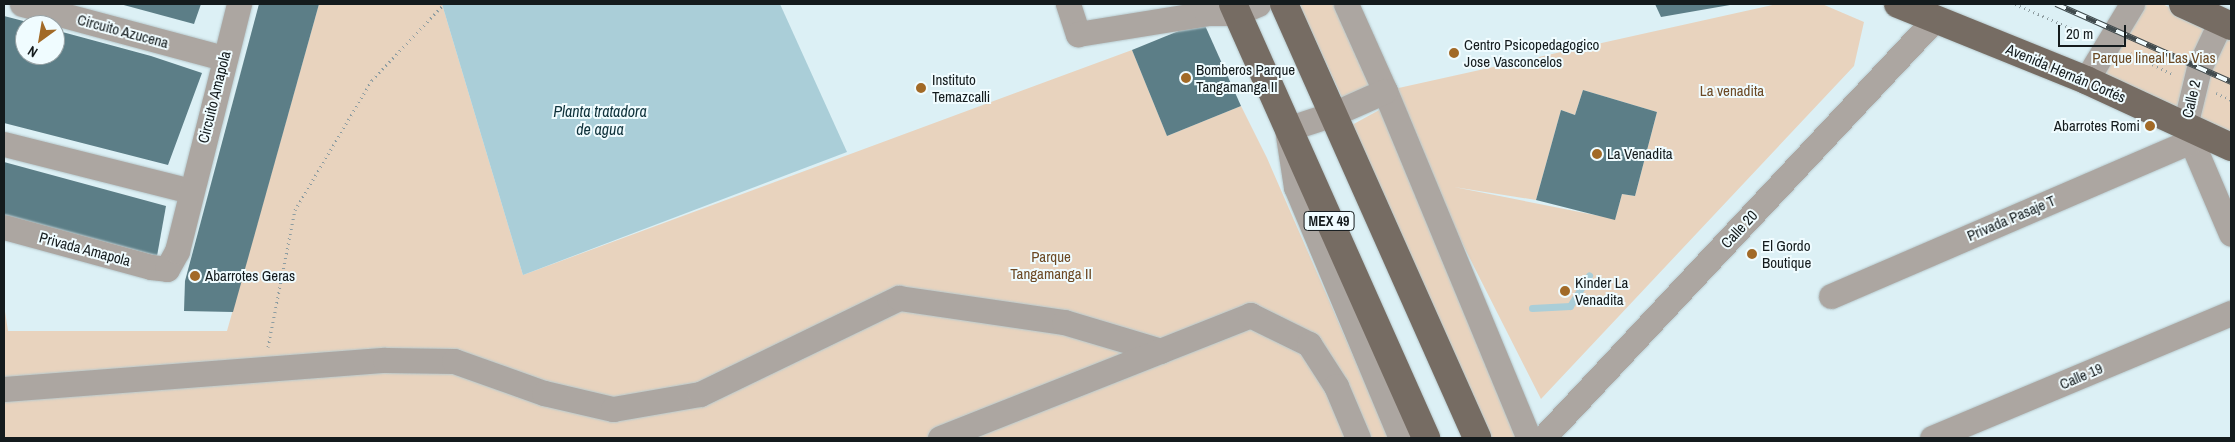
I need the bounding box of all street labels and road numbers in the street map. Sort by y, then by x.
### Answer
street label: Circuito Azucena [75,10,171,52]
street label: Avenida Hernán Cortés [2003,40,2129,106]
street label: Circuito Amapola [194,49,234,145]
street label: Calle 2 [2178,78,2204,120]
street label: Privada Pasaje T [1964,191,2058,245]
street label: Calle 20 [1717,206,1761,252]
road number: MEX 49 [1303,210,1355,232]
street label: Privada Amapola [37,228,133,270]
street label: Calle 19 [2057,359,2105,393]

